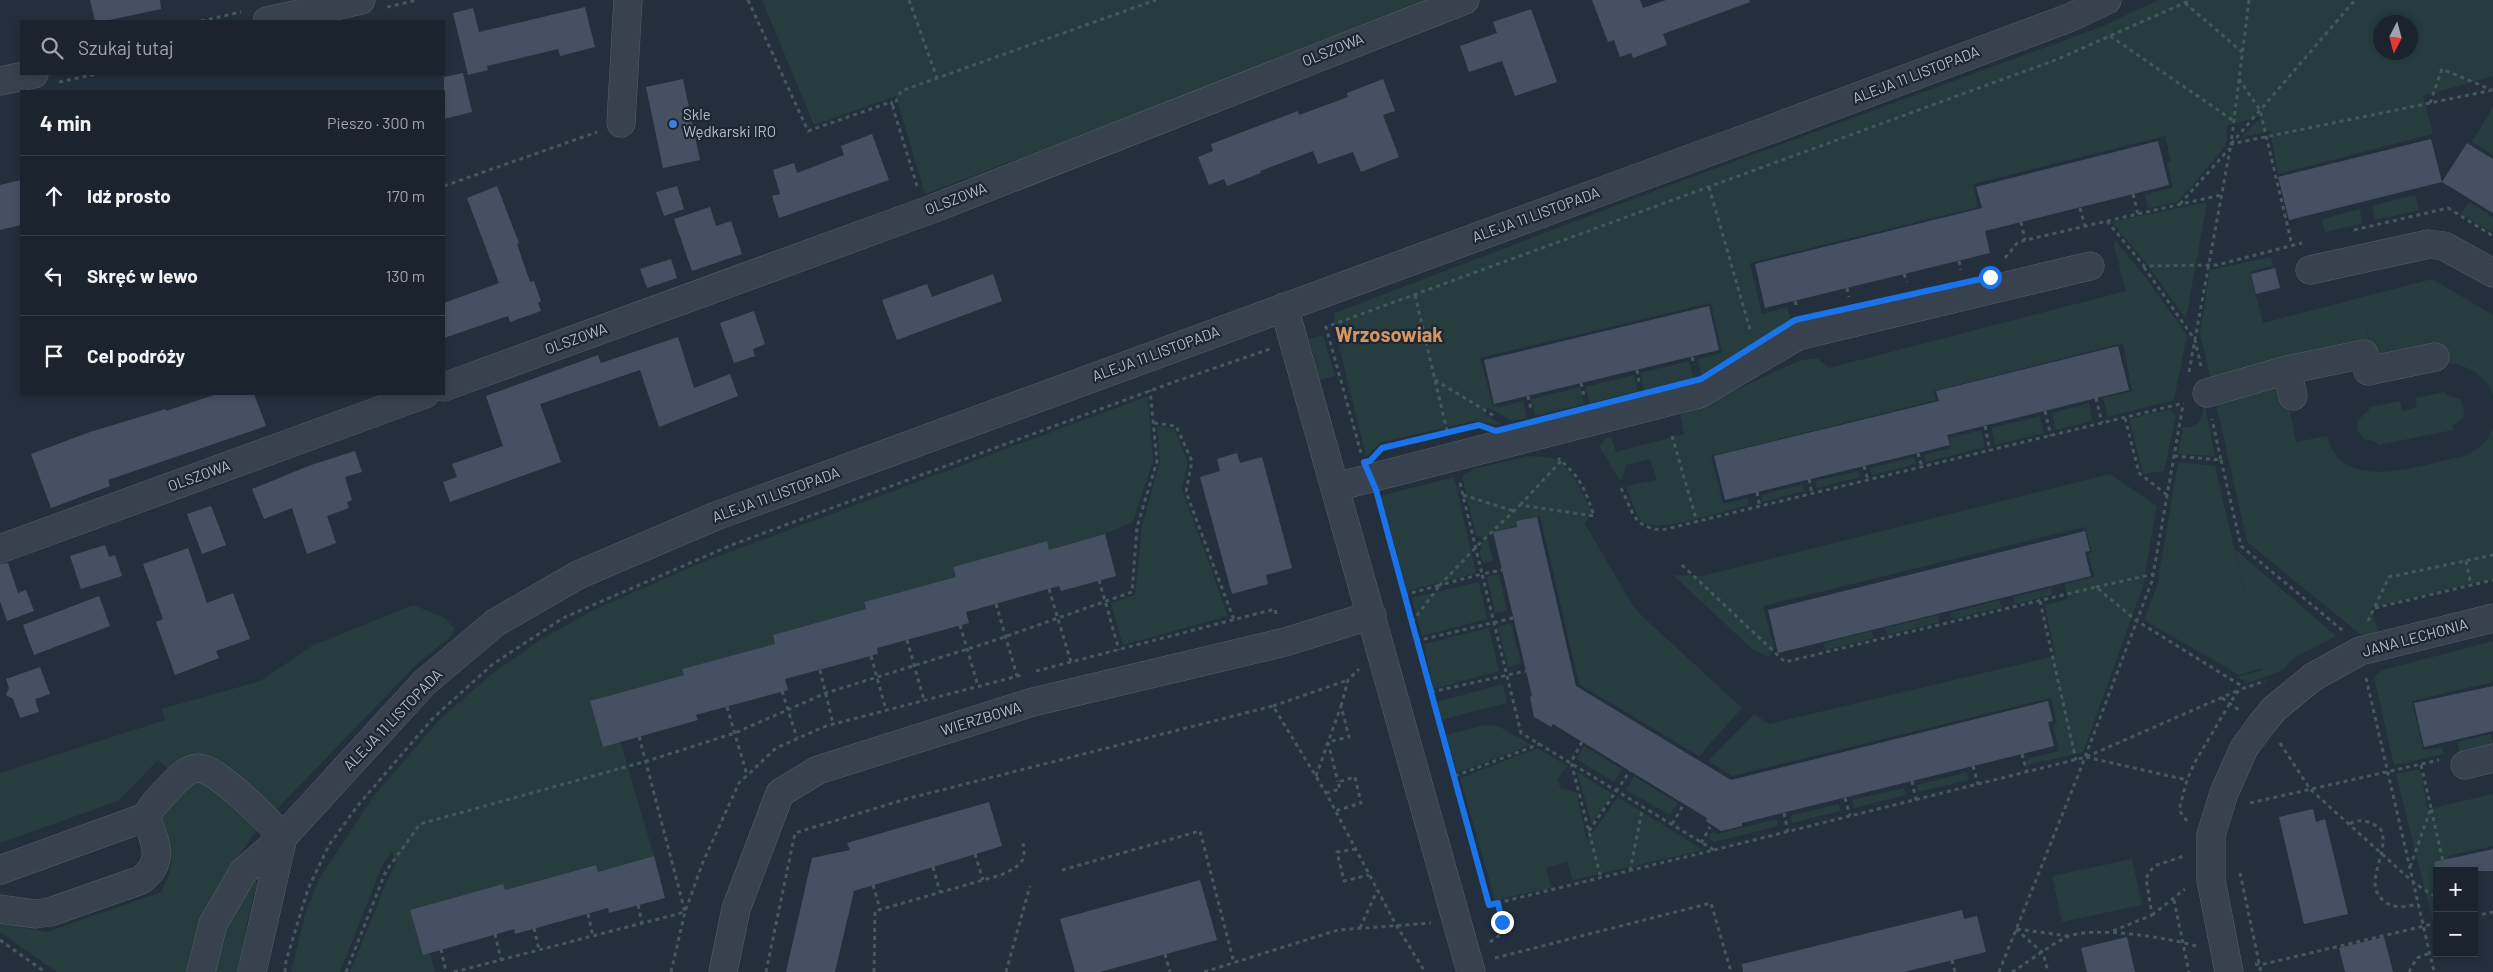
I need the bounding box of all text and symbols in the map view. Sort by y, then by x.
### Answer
north arrow [2373,15,2418,60]
search box [20,20,445,75]
street label: OLSZOWA [1299,29,1366,70]
icon: search [38,34,66,62]
text: Szukaj tutaj [78,36,174,59]
street label: ALEJA 11 LISTOPADA [1850,42,1982,107]
place label: Skle Wędkarski IRO [683,105,776,140]
text: 4 min [40,110,91,135]
text: Pieszo · 300 m [327,113,425,132]
marker: Skle Wędkarski IRO [667,118,679,130]
street label: OLSZOWA [922,178,989,218]
icon: ahead [40,182,68,210]
street label: ALEJA 11 LISTOPADA [1469,183,1602,246]
text: Idź prosto [87,184,171,207]
text: 170 m [386,186,425,205]
icon: left [40,262,68,290]
text: Skręć w lewo [87,264,198,287]
text: 130 m [386,266,425,285]
route start [1979,266,2002,289]
street label: OLSZOWA [542,318,609,358]
street label: ALEJA 11 LISTOPADA [1089,322,1222,385]
district label: Wrzosowiak [1335,322,1443,346]
icon: arrive [40,342,68,370]
text: Cel podróży [87,344,185,367]
street label: OLSZOWA [165,455,232,495]
street label: ALEJA 11 LISTOPADA [709,463,842,526]
street label: JANA LECHONIA [2360,614,2470,660]
street label: ALEJA 11 LISTOPADA [339,665,445,774]
street label: WIERZBOWA [938,697,1023,739]
map controls [2433,867,2478,957]
button: + [2433,867,2478,912]
route end [1491,911,1514,934]
button: − [2433,912,2478,957]

